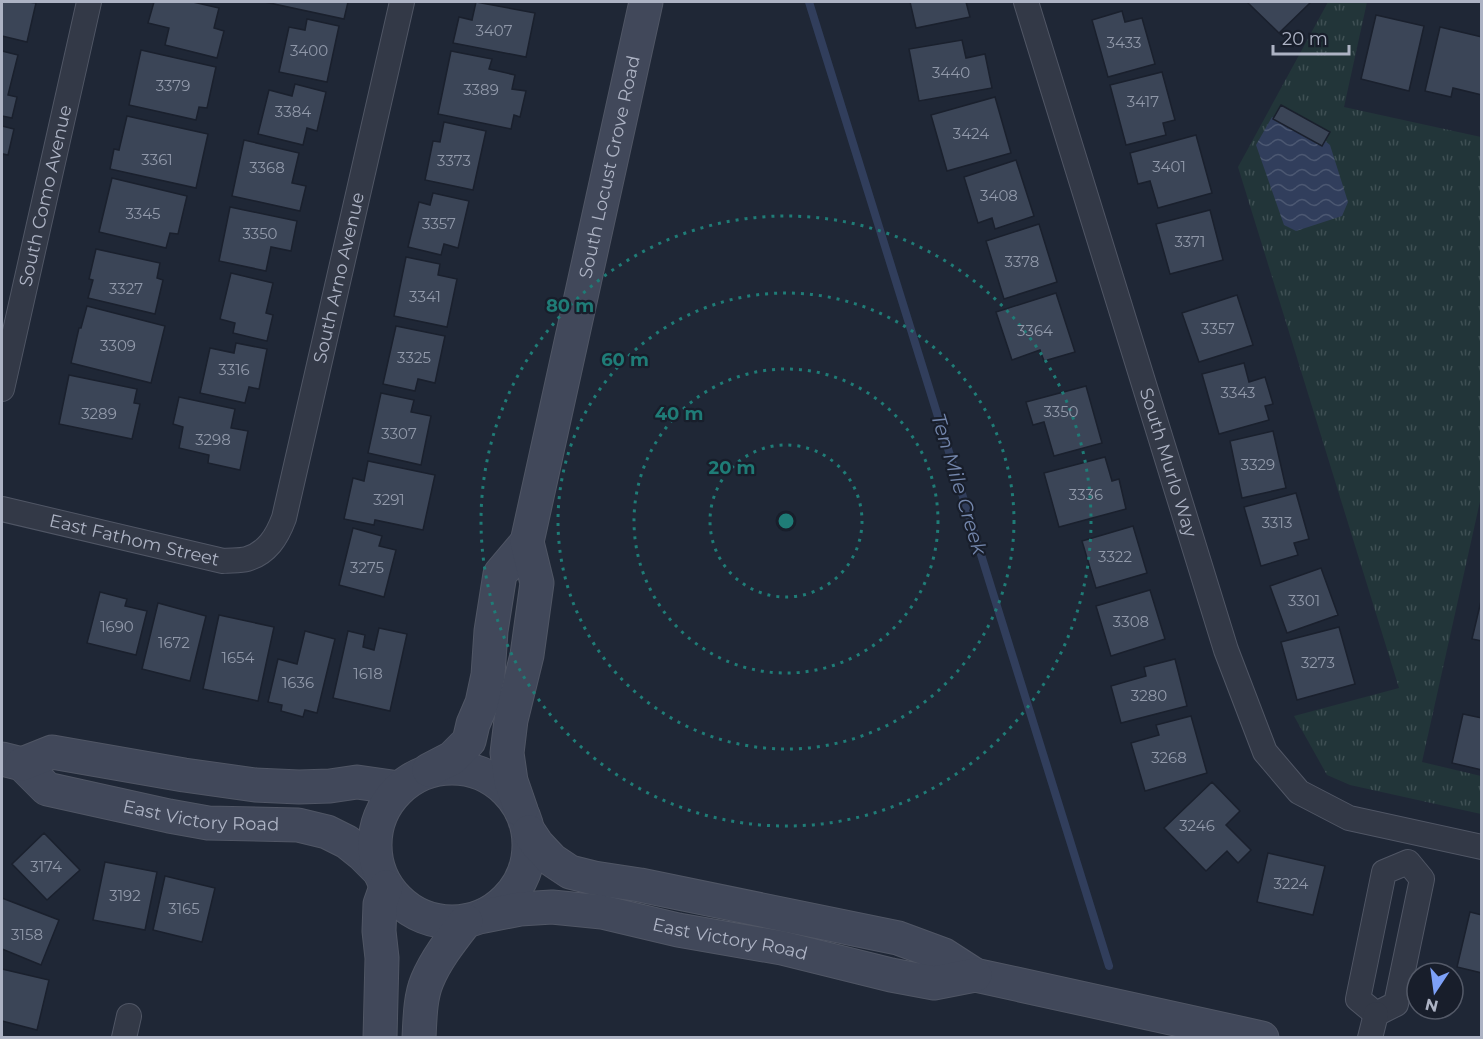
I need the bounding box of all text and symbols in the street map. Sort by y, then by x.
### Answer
scale bar [1273,18,1350,56]
house number: 3407 [475,21,513,40]
text: 20 m [1282,28,1328,50]
house number: 3433 [1107,33,1142,52]
house number: 3400 [290,41,328,60]
street label: South Locust Grove Road [574,53,645,281]
house number: 3440 [932,63,970,82]
house number: 3379 [156,76,190,95]
house number: 3389 [463,80,499,99]
house number: 3417 [1127,92,1159,111]
house number: 3384 [275,102,311,121]
street label: South Como Avenue [14,103,77,289]
house number: 3424 [953,124,989,143]
house number: 3361 [141,150,173,169]
house number: 3373 [437,151,471,170]
house number: 3401 [1152,157,1186,176]
house number: 3368 [249,158,285,177]
house number: 3408 [980,186,1018,205]
street label: South Arno Avenue [309,190,369,365]
house number: 3345 [125,204,161,223]
house number: 3357 [422,214,456,233]
house number: 3350 [242,224,278,243]
house number: 3371 [1174,232,1206,251]
house number: 3378 [1005,252,1039,271]
house number: 3327 [109,279,143,298]
house number: 3341 [409,287,441,306]
text: 80 m [546,295,594,317]
house number: 3357 [1201,319,1235,338]
house number: 3364 [1017,321,1053,340]
house number: 3309 [100,336,136,355]
house number: 3325 [397,348,431,367]
text: 60 m [601,349,649,371]
house number: 3316 [218,360,250,379]
house number: 3343 [1221,383,1256,402]
street label: South Murlo Way [1135,385,1202,540]
house number: 3350 [1043,402,1079,421]
text: 40 m [655,403,703,425]
house number: 3289 [81,404,117,423]
water label: Ten Mile Creek [926,410,992,559]
house number: 3307 [381,424,417,443]
house number: 3298 [195,430,231,449]
house number: 3329 [1241,455,1275,474]
text: 20 m [709,457,755,479]
house number: 3336 [1069,485,1103,504]
house number: 3291 [373,490,405,509]
street label: East Fathom Street [47,510,222,571]
centre of rings [776,511,796,531]
house number: 3313 [1262,513,1292,532]
house number: 3322 [1098,547,1132,566]
house number: 3275 [350,558,384,577]
house number: 3301 [1288,591,1320,610]
house number: 3308 [1113,612,1149,631]
house number: 1690 [100,617,134,636]
house number: 1672 [158,633,190,652]
house number: 1654 [222,648,255,667]
house number: 3273 [1301,653,1335,672]
house number: 1618 [353,664,383,683]
house number: 1636 [282,673,314,692]
house number: 3280 [1131,686,1167,705]
house number: 3268 [1151,748,1187,767]
street label: East Victory Road [121,795,280,836]
house number: 3246 [1179,816,1215,835]
house number: 3174 [30,857,62,876]
house number: 3224 [1273,874,1309,893]
house number: 3192 [109,886,141,905]
house number: 3165 [168,899,200,918]
street label: East Victory Road [650,913,810,965]
house number: 3158 [11,925,43,944]
north arrow [1405,961,1465,1021]
text: N [1423,994,1440,1016]

